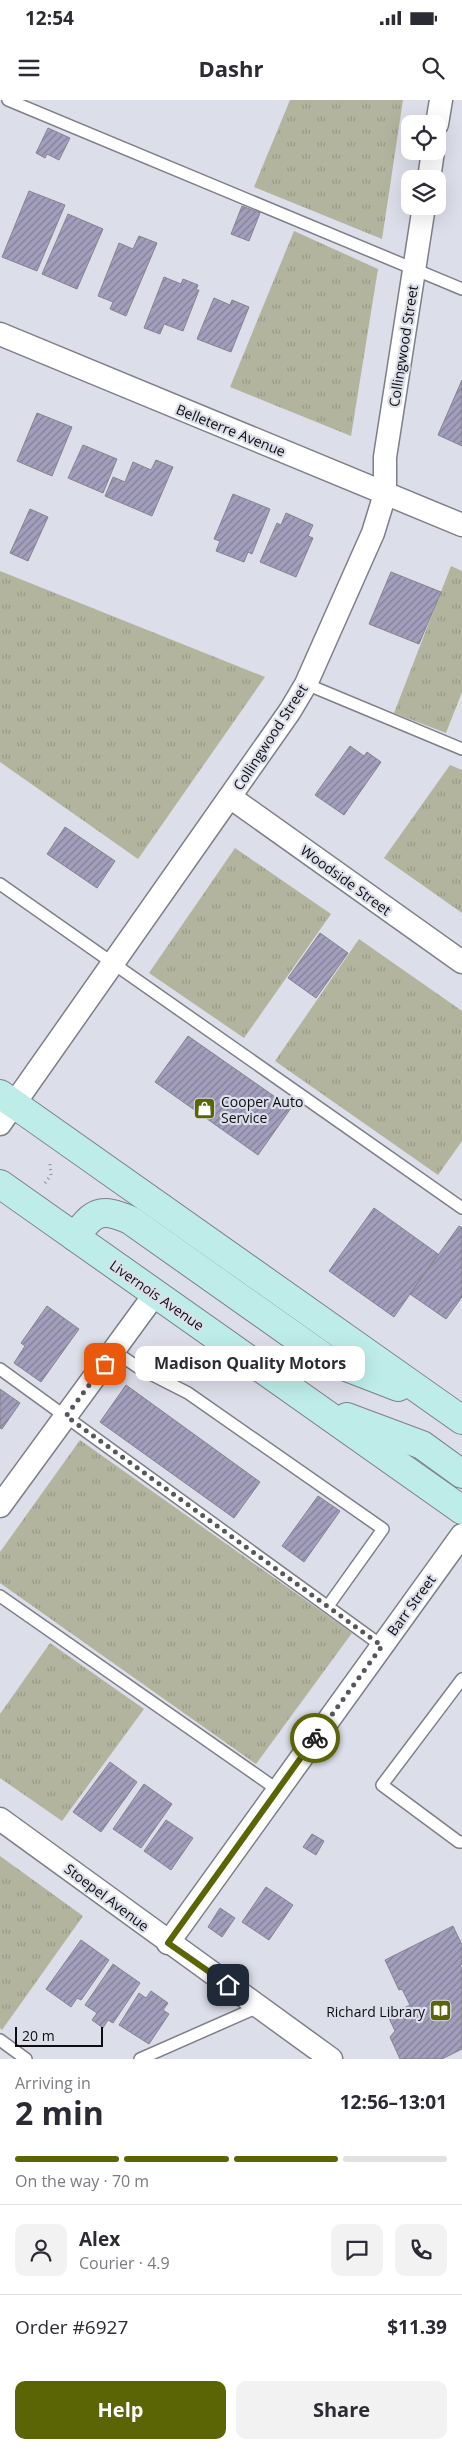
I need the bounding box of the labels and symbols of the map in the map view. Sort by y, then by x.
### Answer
street label: Collingwood Street [384,284,422,408]
street label: Belleterre Avenue [173,399,289,461]
street label: Collingwood Street [229,680,311,794]
street label: Woodside Street [297,841,395,919]
place label: Cooper Auto Service [221,1092,303,1127]
shop icon: Cooper Auto Service [193,1097,217,1121]
street label: Livernois Avenue [106,1255,208,1335]
pin [84,1343,126,1385]
callout: Madison Quality Motors [135,1346,365,1382]
street label: Barr Street [382,1571,440,1639]
courier [290,1713,340,1763]
street label: Stoepel Avenue [61,1859,153,1935]
pin [207,1964,249,2006]
library icon: Richard Library [429,1999,453,2023]
place label: Richard Library [326,2002,426,2021]
scale bar [15,2024,102,2047]

